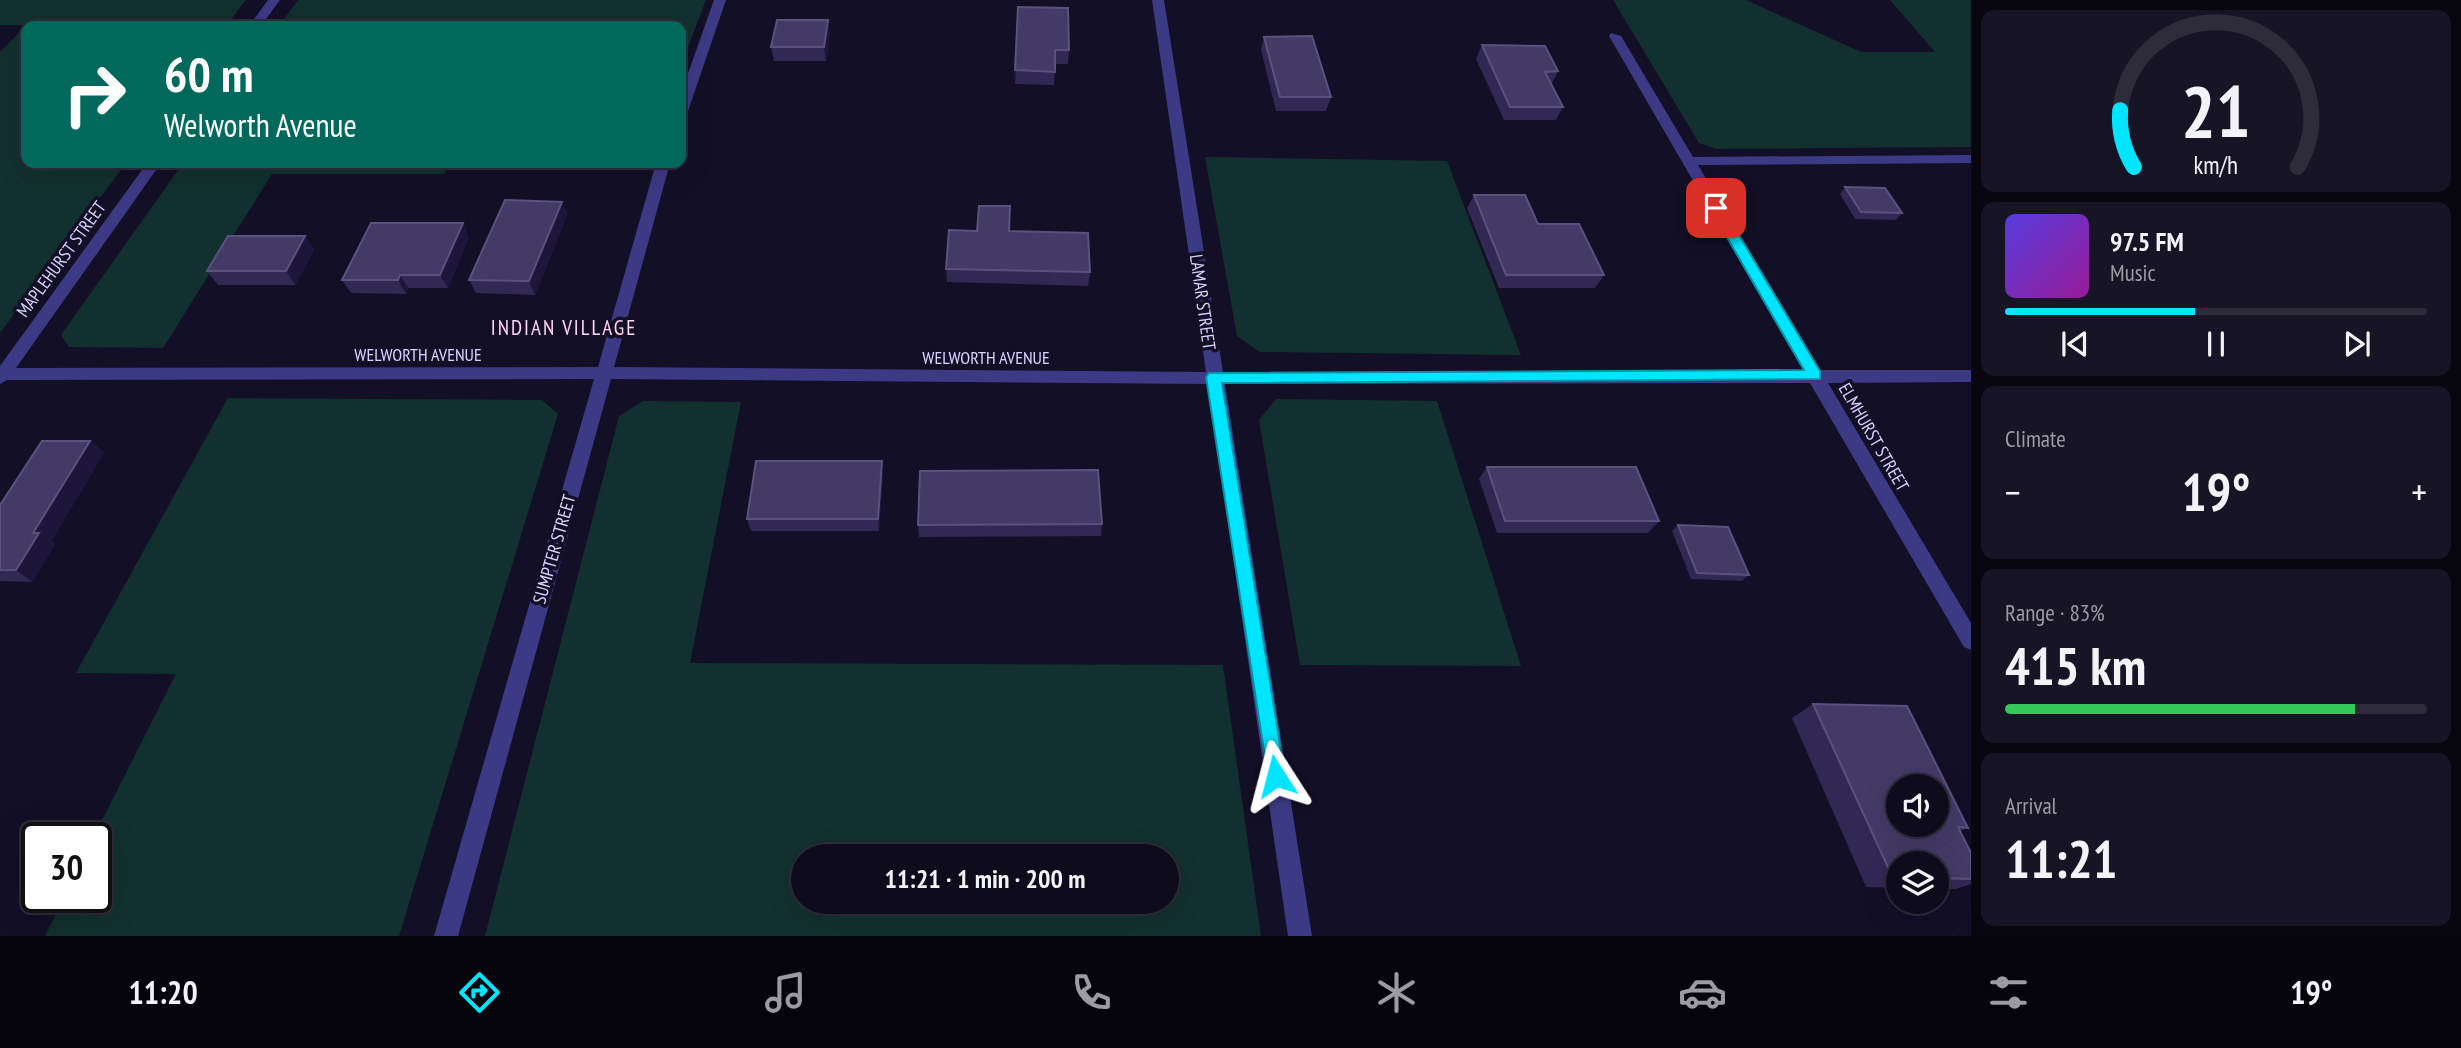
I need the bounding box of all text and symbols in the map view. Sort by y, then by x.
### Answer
text: 60 m [164,42,253,106]
icon: right [49,49,140,140]
text: 21 [2181,63,2251,157]
text: Welworth Avenue [164,104,357,146]
text: km/h [2194,149,2238,181]
pin [1686,178,1746,238]
icon: arrive [1697,189,1735,227]
street label: MAPLEHURST STREET [11,196,111,322]
text: 97.5 FM [2110,225,2184,258]
street label: LAMAR STREET [1185,253,1221,351]
text: Music [2110,258,2156,287]
district label: INDIAN VILLAGE [491,314,637,341]
icon: previous [2056,325,2094,363]
icon: pause [2197,325,2235,363]
icon: next [2338,325,2376,363]
street label: WELWORTH AVENUE [354,343,482,366]
street label: WELWORTH AVENUE [922,346,1050,369]
street label: ELMHURST STREET [1834,379,1914,495]
text: Climate [2005,424,2066,453]
text: 19° [2182,458,2250,525]
text: − [2005,467,2021,516]
text: + [2411,467,2427,516]
street label: SUMPTER STREET [527,492,581,606]
text: Range · 83% [2005,598,2105,627]
text: 415 km [2005,632,2146,699]
position arrow [1239,739,1313,813]
map controls [1886,774,1949,914]
button: sound [1886,774,1949,837]
text: Arrival [2005,791,2057,820]
speed limit sign: 30 [21,822,112,913]
text: 11:21 [2005,825,2117,892]
button: layers [1886,851,1949,914]
text: 11:21 · 1 min · 200 m [885,862,1085,895]
icon: directions [455,968,504,1017]
icon: music [761,968,810,1017]
icon: phone [1067,968,1116,1017]
icon: climate [1372,968,1421,1017]
icon: car [1678,968,1727,1017]
icon: filters [1984,968,2033,1017]
text: 11:20 [128,971,198,1013]
text: 19° [2290,971,2333,1013]

